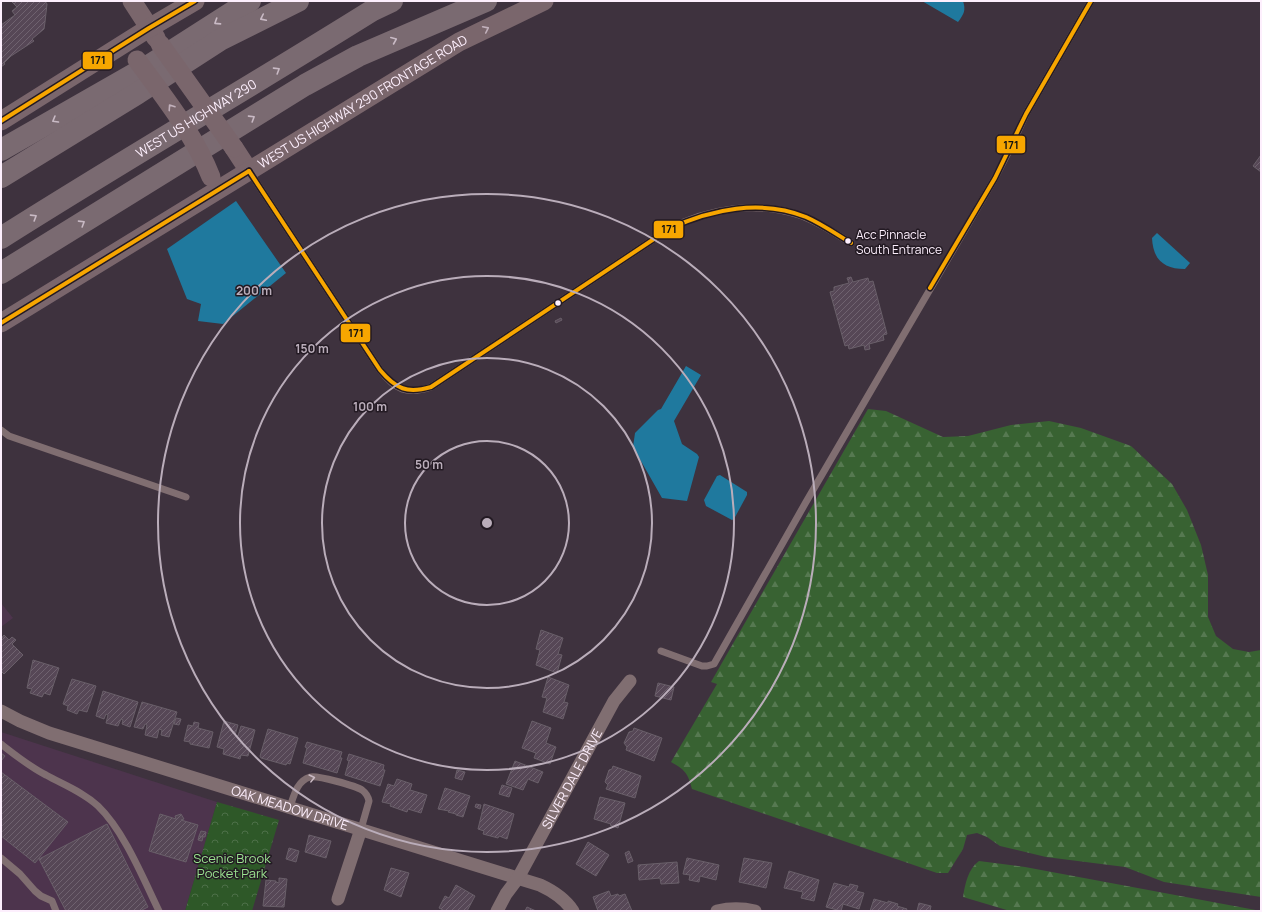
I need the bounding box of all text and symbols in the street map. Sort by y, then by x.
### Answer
one-way arrow [260,14,267,21]
one-way arrow [214,17,221,25]
one-way arrow [482,26,490,34]
street label: WEST US HIGHWAY 290 FRONTAGE ROAD [254,30,470,172]
one-way arrow [390,37,397,45]
line badge: 171 [82,51,113,70]
text: 171 [90,52,106,67]
one-way arrow [273,67,280,75]
street label: WEST US HIGHWAY 290 [132,75,260,162]
one-way arrow [168,104,176,111]
one-way arrow [52,115,59,122]
one-way arrow [248,115,255,123]
line badge: 171 [996,135,1026,154]
text: 171 [1003,137,1019,152]
one-way arrow [30,214,37,222]
one-way arrow [78,220,85,228]
line badge: 171 [653,220,684,239]
text: 171 [661,221,677,236]
place label: Acc Pinnacle South Entrance [856,226,942,258]
marker: Acc Pinnacle South Entrance [843,236,853,246]
text: 200 m [236,282,272,299]
unlabelled marker [553,298,563,308]
line badge: 171 [340,323,371,343]
text: 171 [348,325,364,340]
text: 150 m [295,340,329,357]
text: 100 m [353,398,387,415]
text: 50 m [415,456,443,473]
centre of rings [480,516,494,530]
street label: SILVER DALE DRIVE [537,726,606,832]
one-way arrow [308,775,315,783]
street label: OAK MEADOW DRIVE [229,781,351,834]
park label: Scenic Brook Pocket Park [193,849,271,882]

